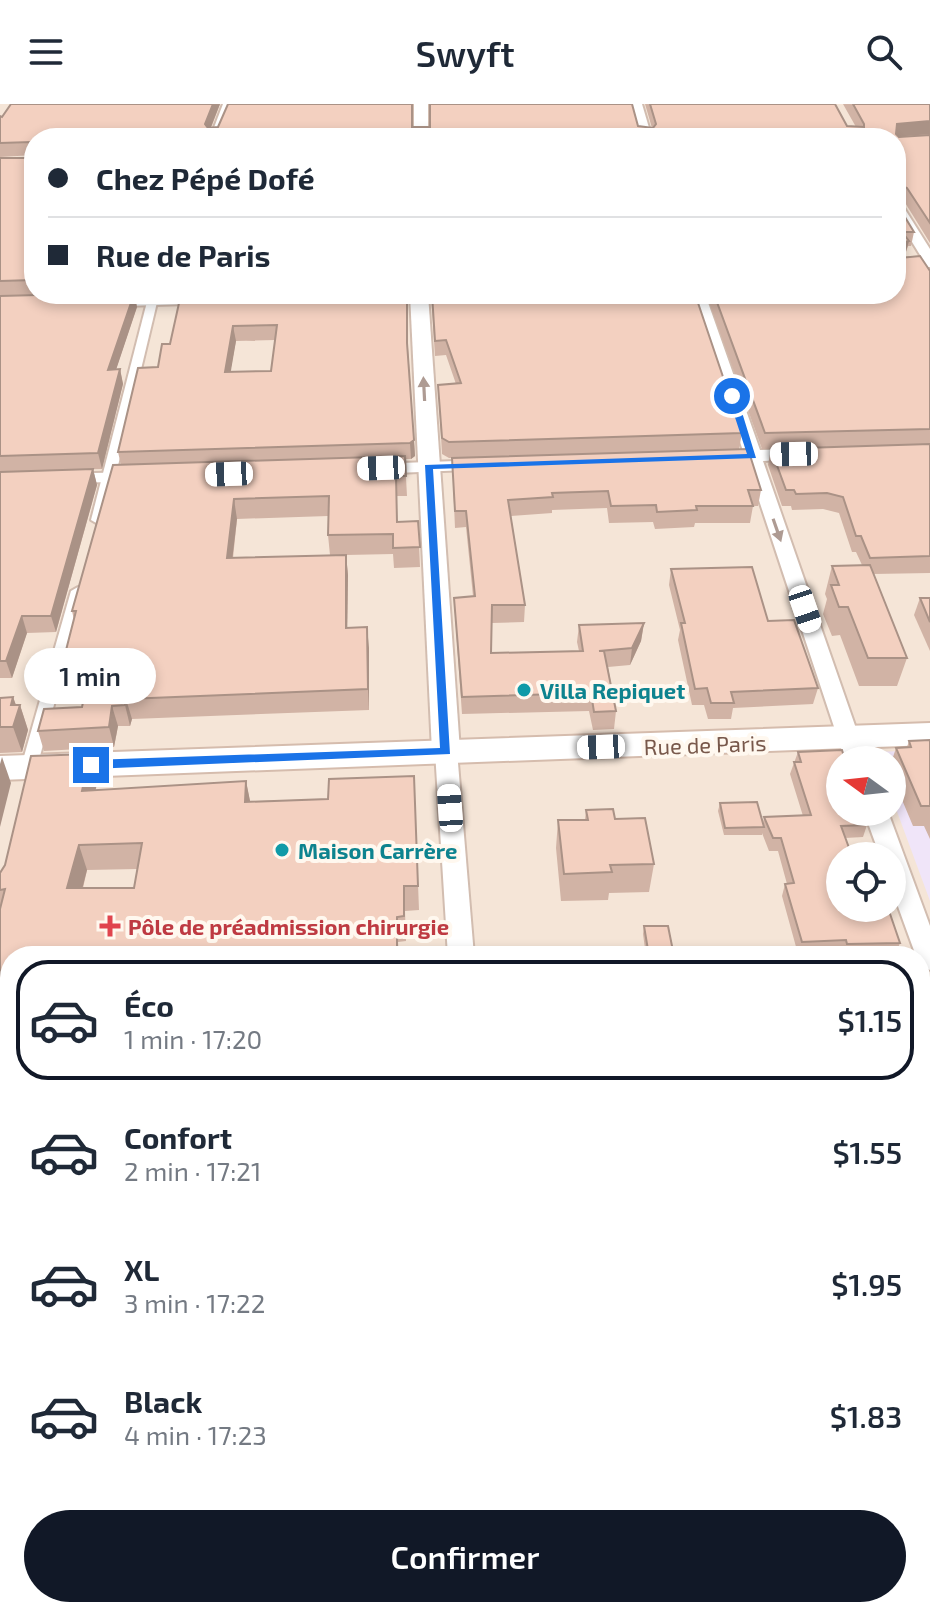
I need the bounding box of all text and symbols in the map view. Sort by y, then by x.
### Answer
icon: menu [24,30,68,74]
icon: search [862,30,906,74]
text: Swyft [415,31,515,74]
text: Chez Pépé Dofé [96,160,315,196]
text: Rue de Paris [96,237,270,273]
one-way arrow [417,376,430,401]
route start [714,378,750,414]
car [770,442,818,466]
car [357,455,405,481]
car [205,461,253,487]
one-way arrow [771,519,784,543]
car [786,582,824,636]
callout: 1 min [25,649,157,705]
text: 1 min [59,660,121,691]
place label: Villa Repiquet [540,677,685,703]
marker: Villa Repiquet [515,681,533,699]
street label: Rue de Paris [643,729,767,759]
car [577,734,625,760]
north arrow [826,746,906,826]
map controls [826,746,906,922]
route end [73,747,109,783]
car [436,783,464,833]
place label: Maison Carrère [298,837,457,863]
marker: Maison Carrère [273,841,291,859]
button: locate [826,842,906,922]
place label: Pôle de préadmission chirurgie [128,913,449,939]
marker: Pôle de préadmission chirurgie [99,915,121,937]
icon: car [28,984,100,1056]
text: Éco [124,987,174,1023]
text: $1.15 [838,1002,902,1038]
text: 1 min · 17:20 [124,1023,262,1054]
icon: car [28,1116,100,1188]
text: Confort [124,1119,232,1155]
text: $1.55 [832,1134,902,1170]
text: 2 min · 17:21 [124,1155,261,1186]
icon: car [28,1248,100,1320]
text: XL [124,1251,159,1287]
text: $1.95 [831,1266,902,1302]
text: 3 min · 17:22 [124,1287,265,1318]
icon: car [28,1380,100,1452]
text: Black [124,1383,202,1419]
text: $1.83 [830,1398,902,1434]
text: 4 min · 17:23 [124,1419,267,1450]
button: Confirmer [24,1510,906,1602]

